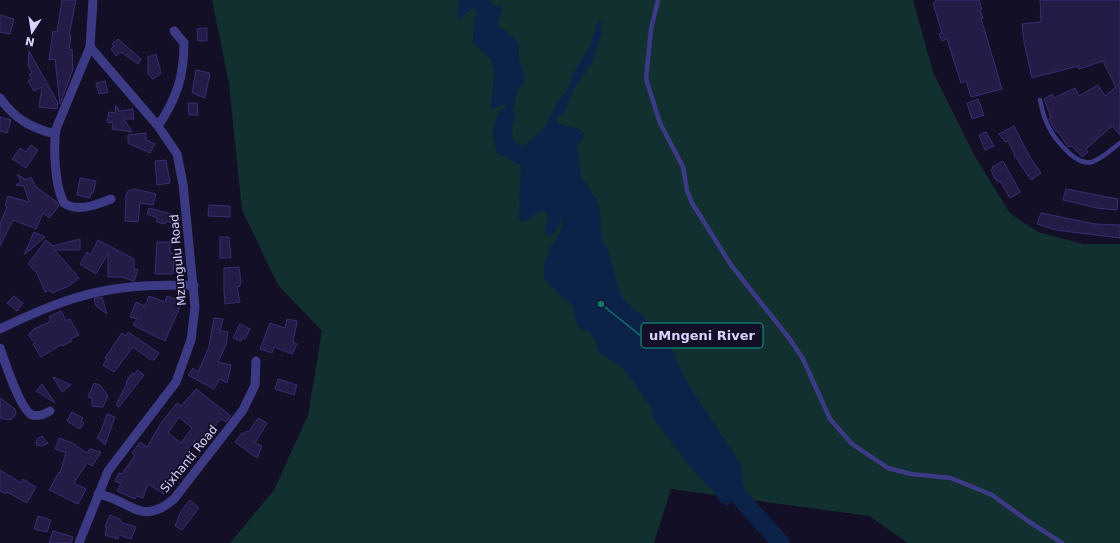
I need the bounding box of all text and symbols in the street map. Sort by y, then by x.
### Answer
north arrow [12,12,52,52]
text: N [24,34,36,49]
street label: Mzungulu Road [167,214,189,306]
callout: uMngeni River [641,323,763,348]
text: uMngeni River [649,328,756,343]
street label: Sixhanti Road [158,423,220,495]

